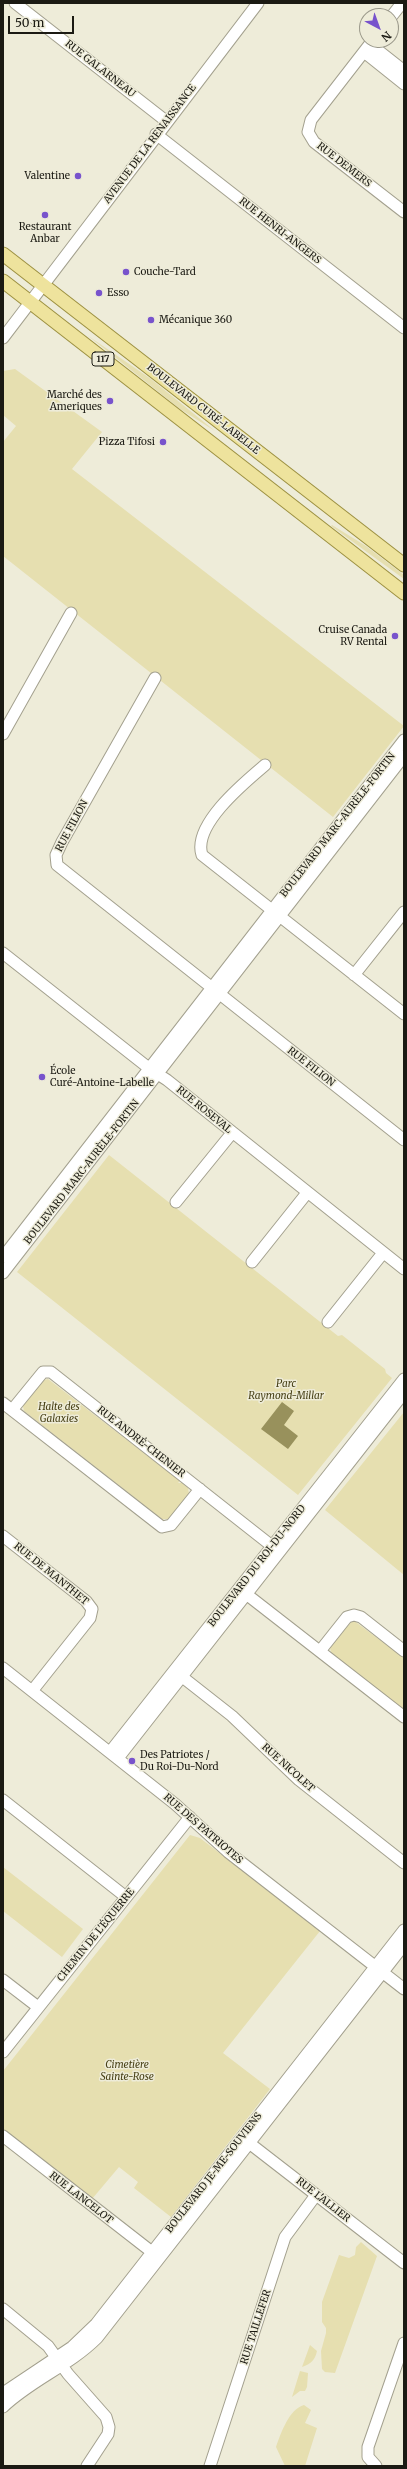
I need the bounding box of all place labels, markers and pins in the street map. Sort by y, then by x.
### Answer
place label: Valentine [25,170,70,182]
marker: Valentine [73,171,83,181]
marker: Restaurant Anbar [40,210,50,220]
place label: Restaurant Anbar [19,221,71,244]
place label: Couche-Tard [134,266,196,278]
marker: Couche-Tard [121,267,131,277]
place label: Esso [107,287,129,299]
marker: Esso [94,288,104,298]
place label: Mécanique 360 [159,314,232,326]
marker: Mécanique 360 [146,315,156,325]
place label: Marché des Ameriques [47,389,102,412]
marker: Marché des Ameriques [105,396,115,406]
place label: Pizza Tifosi [99,436,155,448]
marker: Pizza Tifosi [158,437,168,447]
place label: Cruise Canada RV Rental [319,624,387,648]
marker: Cruise Canada RV Rental [390,631,400,641]
place label: École Curé-Antoine-Labelle [50,1065,154,1088]
marker: École Curé-Antoine-Labelle [37,1072,47,1082]
place label: Des Patriotes / Du Roi-Du-Nord [140,1749,218,1772]
marker: Des Patriotes / Du Roi-Du-Nord [127,1756,137,1766]

